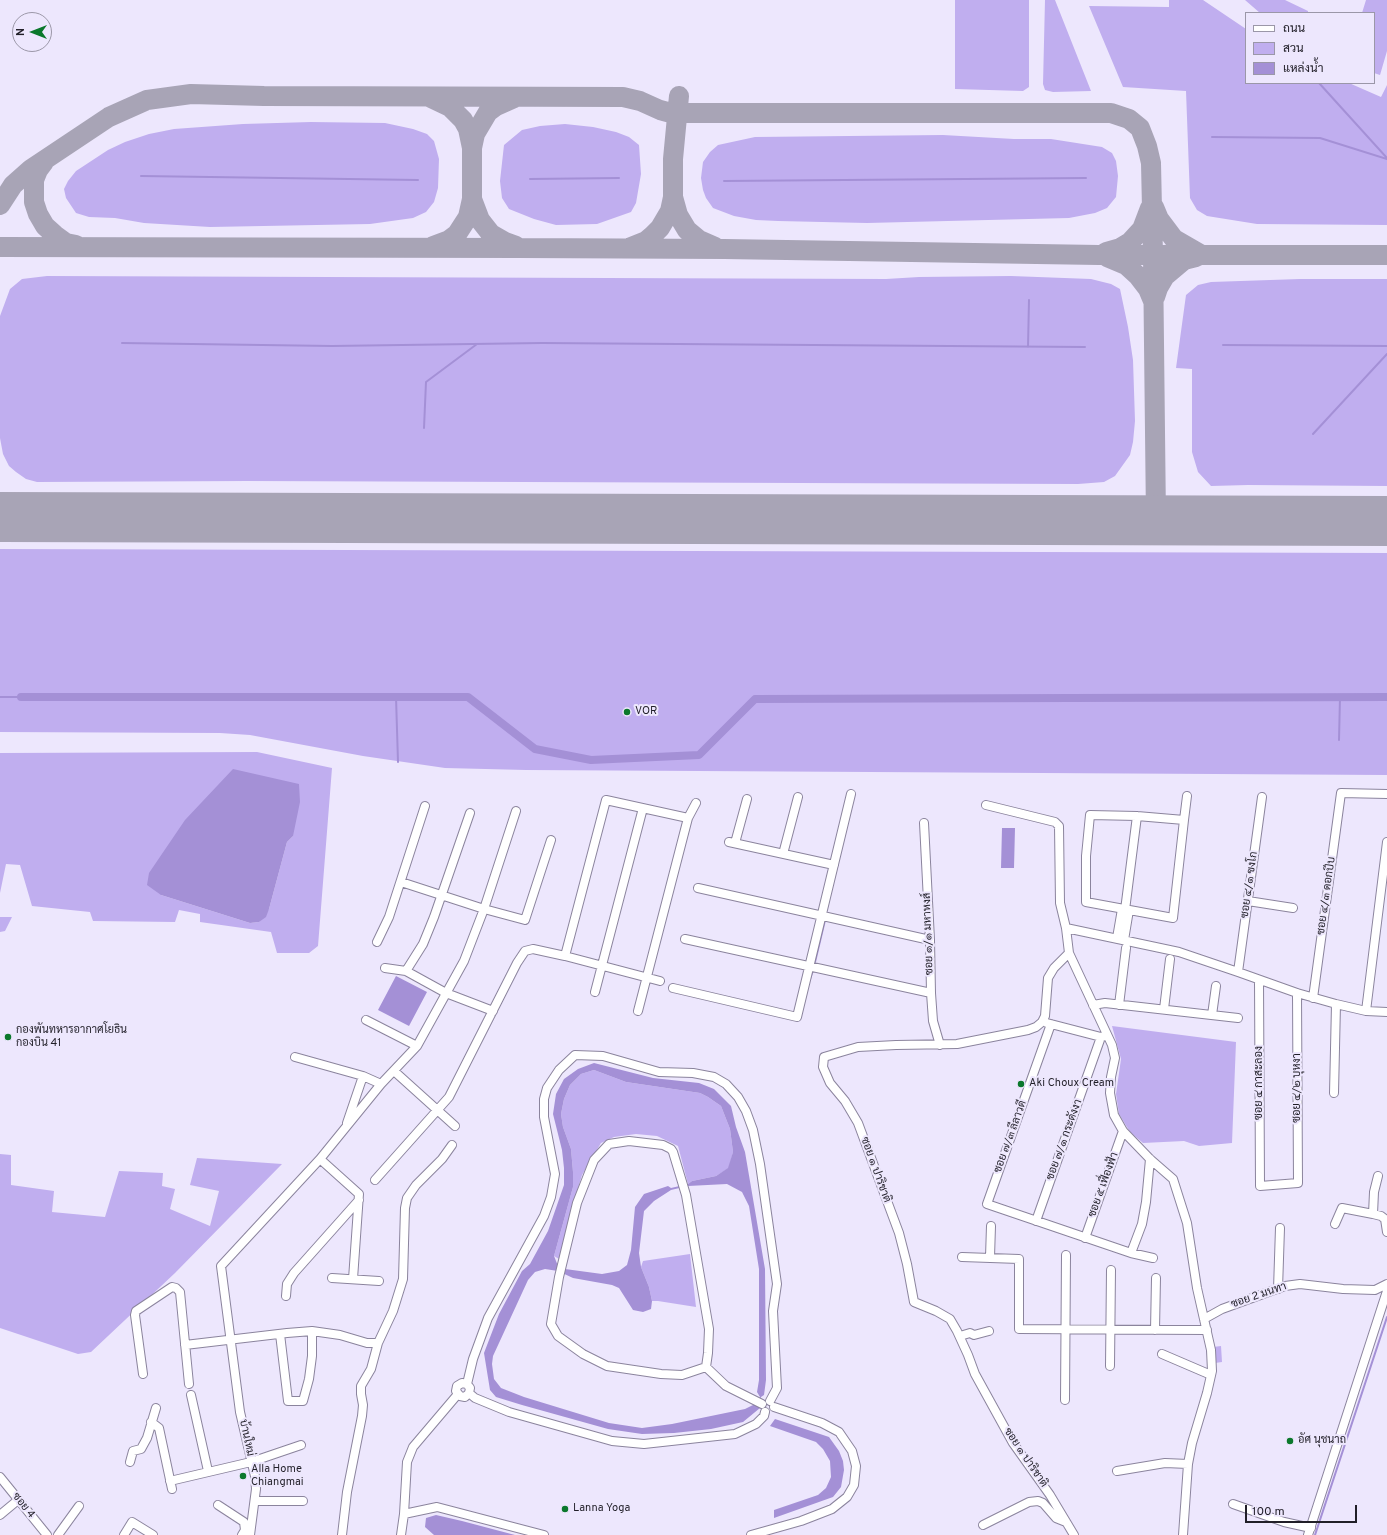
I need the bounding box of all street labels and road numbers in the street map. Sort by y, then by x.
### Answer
street label: ซอย ๔/๑ ฃงโก [1239,851,1261,919]
street label: ซอย ๔/๓ ดอกปีบ [1315,856,1339,936]
street label: ซอย ๑/๑ มหาหงส์ [921,893,937,975]
street label: ซอย ๔ กาสะลอง [1253,1046,1267,1120]
street label: ซอย ๔/๒ บุหงา [1291,1053,1305,1123]
street label: ซอย ๗/๑ กระดังงา [1044,1098,1086,1182]
street label: ซอย ๗/๓ ลีลาวดี [992,1099,1030,1175]
street label: ซอย ๑ ปาริชาติ [857,1135,893,1205]
street label: ซอย ๕ เฟื่องฟ้า [1086,1151,1122,1219]
street label: ซอย 2 มนทา [1230,1280,1288,1312]
street label: บ้านใหม่ [236,1418,256,1458]
street label: ซอย ๑ ปาริชาติ [1000,1426,1050,1490]
street label: ซอย 4 [9,1491,37,1521]

